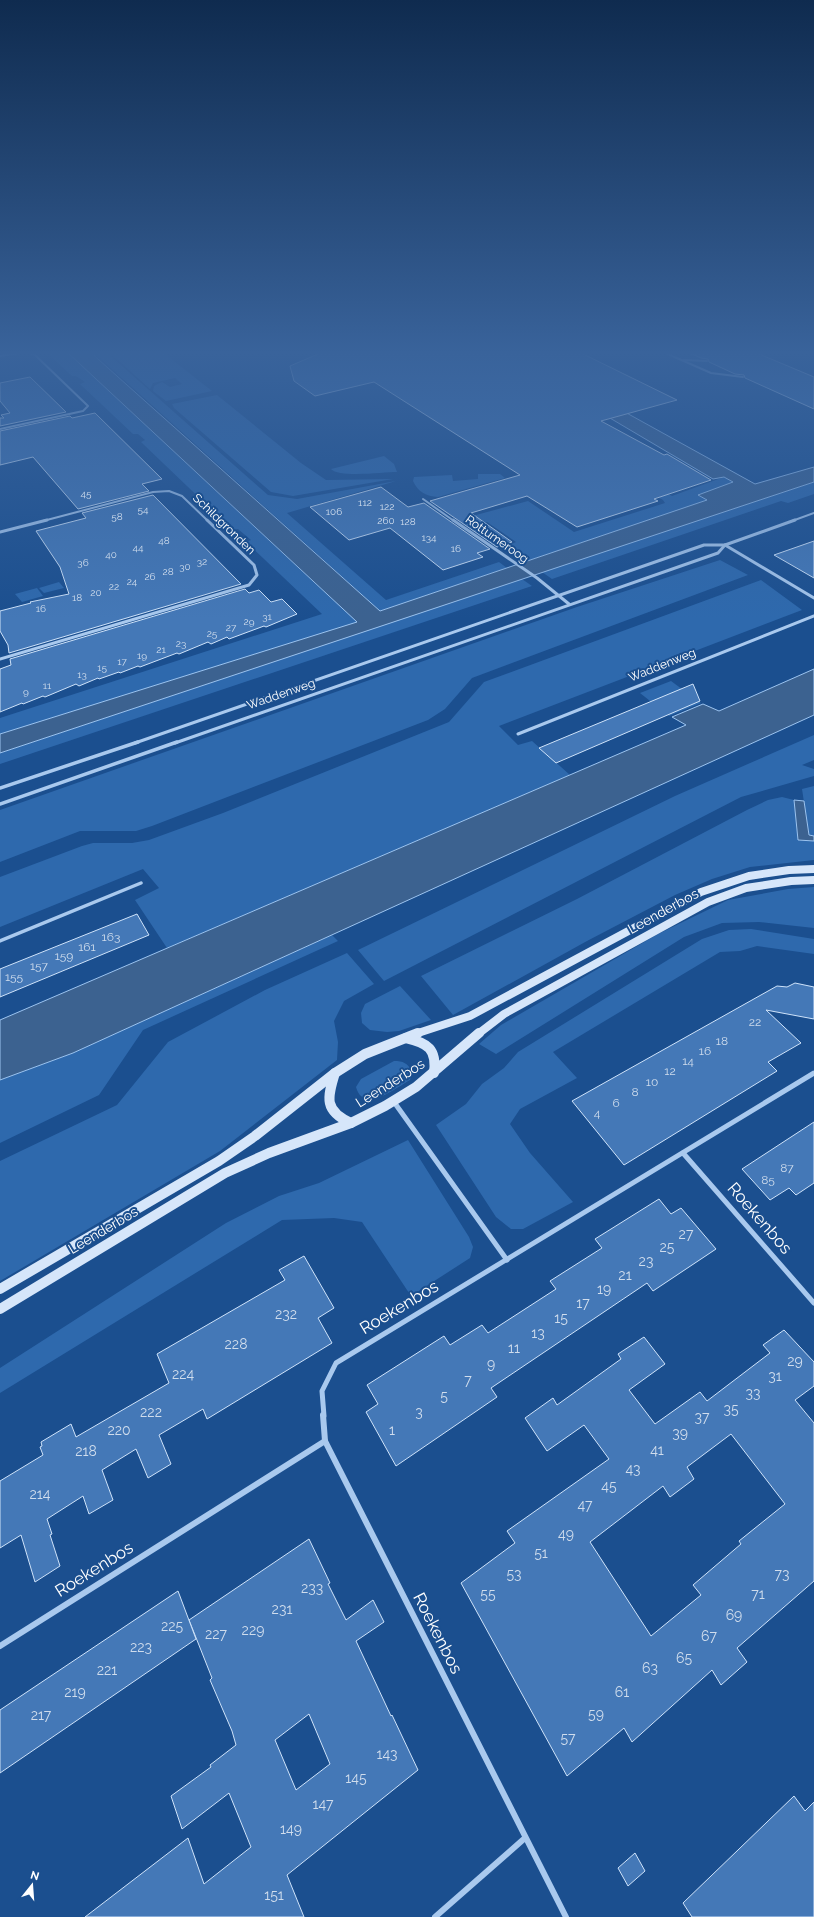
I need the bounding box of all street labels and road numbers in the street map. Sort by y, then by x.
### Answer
street label: Schildgronden [190,491,258,557]
street label: Rottumeroog [463,512,531,566]
street label: Waddenweg [626,645,698,685]
street label: Waddenweg [245,676,317,712]
street label: Leenderbos [625,885,701,937]
street label: Leenderbos [353,1055,428,1111]
street label: Roekenbos [724,1178,796,1258]
street label: Leenderbos [65,1203,141,1257]
street label: Roekenbos [356,1276,442,1338]
street label: Roekenbos [51,1537,137,1601]
street label: Roekenbos [409,1589,467,1677]

